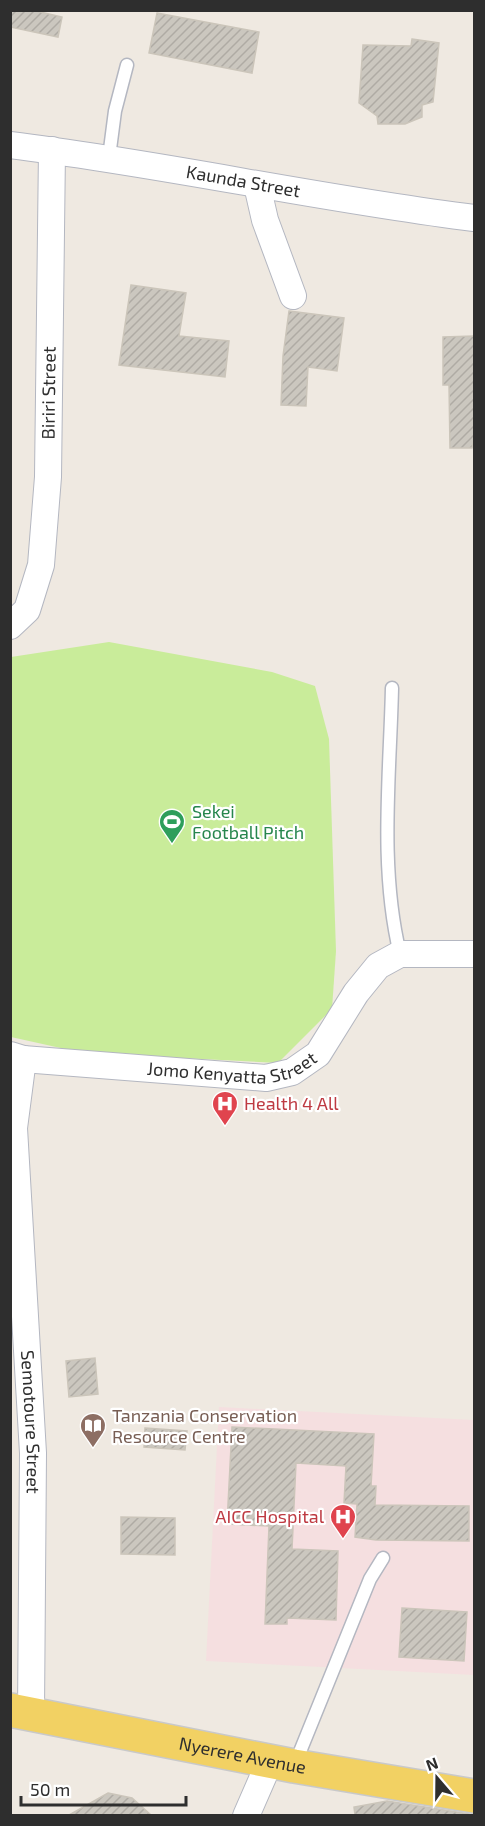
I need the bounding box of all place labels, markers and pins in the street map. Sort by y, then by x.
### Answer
place label: Sekei Football Pitch [192,800,304,843]
sports icon: Sekei Football Pitch [157,807,187,845]
hospital icon: Health 4 All [210,1089,240,1127]
place label: Health 4 All [244,1092,339,1114]
place label: Tanzania Conservation Resource Centre [112,1404,297,1447]
library icon: Tanzania Conservation Resource Centre [78,1411,108,1449]
hospital icon: AICC Hospital [328,1502,358,1540]
place label: AICC Hospital [215,1505,325,1527]

